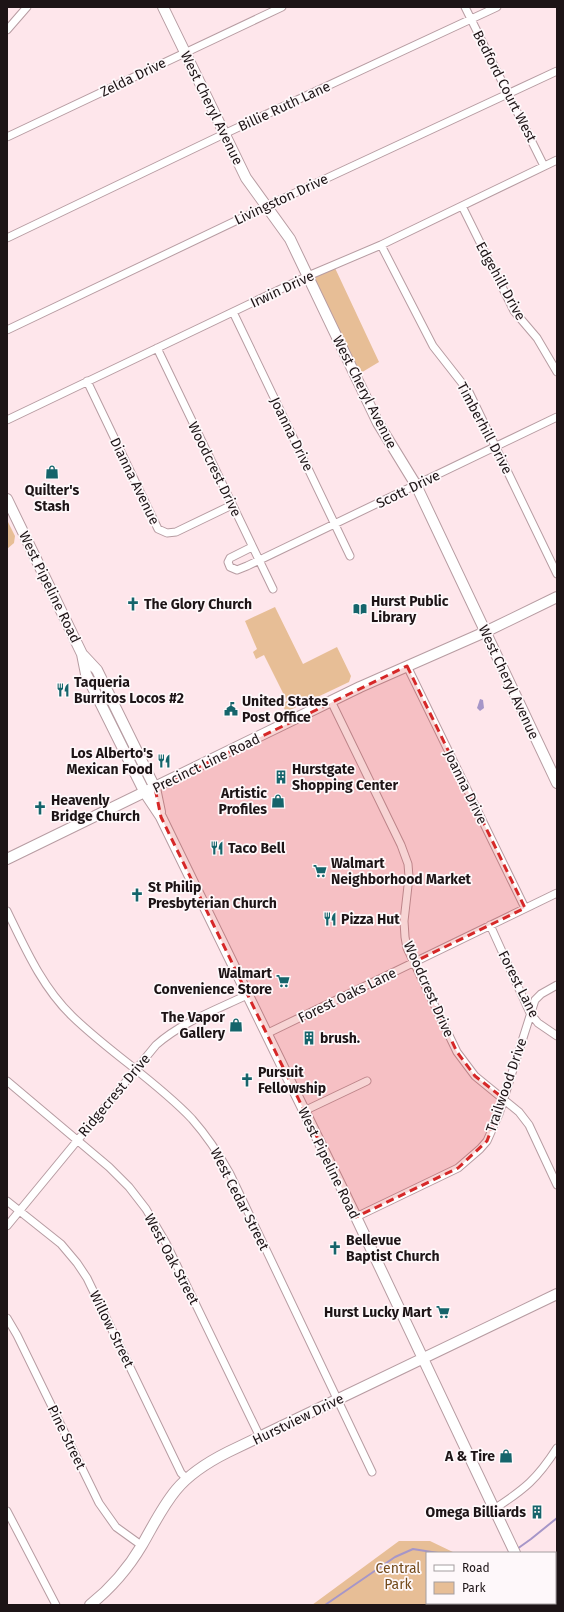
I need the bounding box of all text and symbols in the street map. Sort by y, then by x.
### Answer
street label: Bedford Court West [469,28,540,146]
street label: West Cheryl Avenue [177,49,246,168]
street label: Zelda Drive [97,54,169,101]
street label: Billie Ruth Lane [235,78,333,135]
street label: Livingston Drive [232,170,331,229]
street label: Edgehill Drive [472,239,529,323]
street label: Irwin Drive [248,267,317,312]
street label: West Cheryl Avenue [329,333,400,452]
street label: Timberhill Drive [453,379,516,477]
street label: Joanna Drive [266,394,317,474]
street label: Woodcrest Drive [184,419,245,520]
street label: Dianna Avenue [106,435,163,528]
shop icon: Quilter's Stash [44,464,60,480]
street label: Scott Drive [374,467,443,512]
place label: Quilter's Stash [25,482,79,515]
street label: West Pipeline Road [15,529,84,646]
place label: Hurst Public Library [371,593,449,626]
church icon: The Glory Church [125,596,141,612]
place label: The Glory Church [144,596,252,613]
library icon: Hurst Public Library [352,601,368,617]
street label: West Cheryl Avenue [475,622,543,742]
place label: Taqueria Burritos Locos #2 [74,674,184,707]
restaurant icon: Taqueria Burritos Locos #2 [55,682,71,698]
place label: United States Post Office [242,693,329,726]
public building icon: United States Post Office [223,701,239,717]
street label: Precinct Line Road [150,730,263,797]
place label: Los Alberto's Mexican Food [67,745,153,778]
street label: Joanna Drive [440,747,491,827]
restaurant icon: Los Alberto's Mexican Food [156,753,172,769]
place label: Hurstgate Shopping Center [292,761,398,794]
building icon: Hurstgate Shopping Center [273,769,289,785]
place label: Artistic Profiles [219,785,267,818]
place label: Heavenly Bridge Church [51,792,140,825]
shop icon: Artistic Profiles [270,793,286,809]
church icon: Heavenly Bridge Church [32,800,48,816]
restaurant icon: Taco Bell [209,840,225,856]
place label: Taco Bell [228,840,286,857]
place label: Walmart Neighborhood Market [331,855,472,888]
supermarket icon: Walmart Neighborhood Market [312,863,328,879]
place label: St Philip Presbyterian Church [148,879,277,912]
church icon: St Philip Presbyterian Church [129,887,145,903]
restaurant icon: Pizza Hut [322,911,338,927]
place label: Pizza Hut [341,911,400,928]
street label: Woodcrest Drive [400,938,457,1040]
street label: Forest Lane [494,948,543,1021]
street label: Forest Oaks Lane [295,964,399,1027]
place label: Walmart Convenience Store [154,965,273,998]
supermarket icon: Walmart Convenience Store [275,973,291,989]
place label: The Vapor Gallery [161,1009,226,1042]
shop icon: The Vapor Gallery [228,1017,244,1033]
building icon: brush. [301,1030,317,1046]
place label: brush. [320,1030,360,1047]
street label: Trailwood Drive [482,1036,531,1135]
street label: Ridgecrest Drive [75,1050,154,1140]
place label: Pursuit Fellowship [258,1064,326,1097]
church icon: Pursuit Fellowship [239,1072,255,1088]
street label: West Pipeline Road [294,1105,363,1222]
street label: West Cedar Street [206,1145,273,1254]
street label: West Oak Street [140,1211,203,1308]
place label: Bellevue Baptist Church [346,1232,439,1265]
church icon: Bellevue Baptist Church [327,1240,343,1256]
street label: Willow Street [86,1288,138,1371]
place label: Hurst Lucky Mart [324,1304,433,1321]
supermarket icon: Hurst Lucky Mart [435,1304,451,1320]
street label: Hurstview Drive [250,1390,347,1449]
street label: Pine Street [44,1402,90,1473]
place label: A & Tire [444,1448,495,1465]
shop icon: A & Tire [498,1448,514,1464]
place label: Omega Billiards [426,1504,526,1521]
building icon: Omega Billiards [529,1504,545,1520]
legend [426,1552,556,1604]
park label: Central Park [376,1560,420,1593]
text: Road [462,1561,490,1575]
text: Park [462,1581,486,1595]

